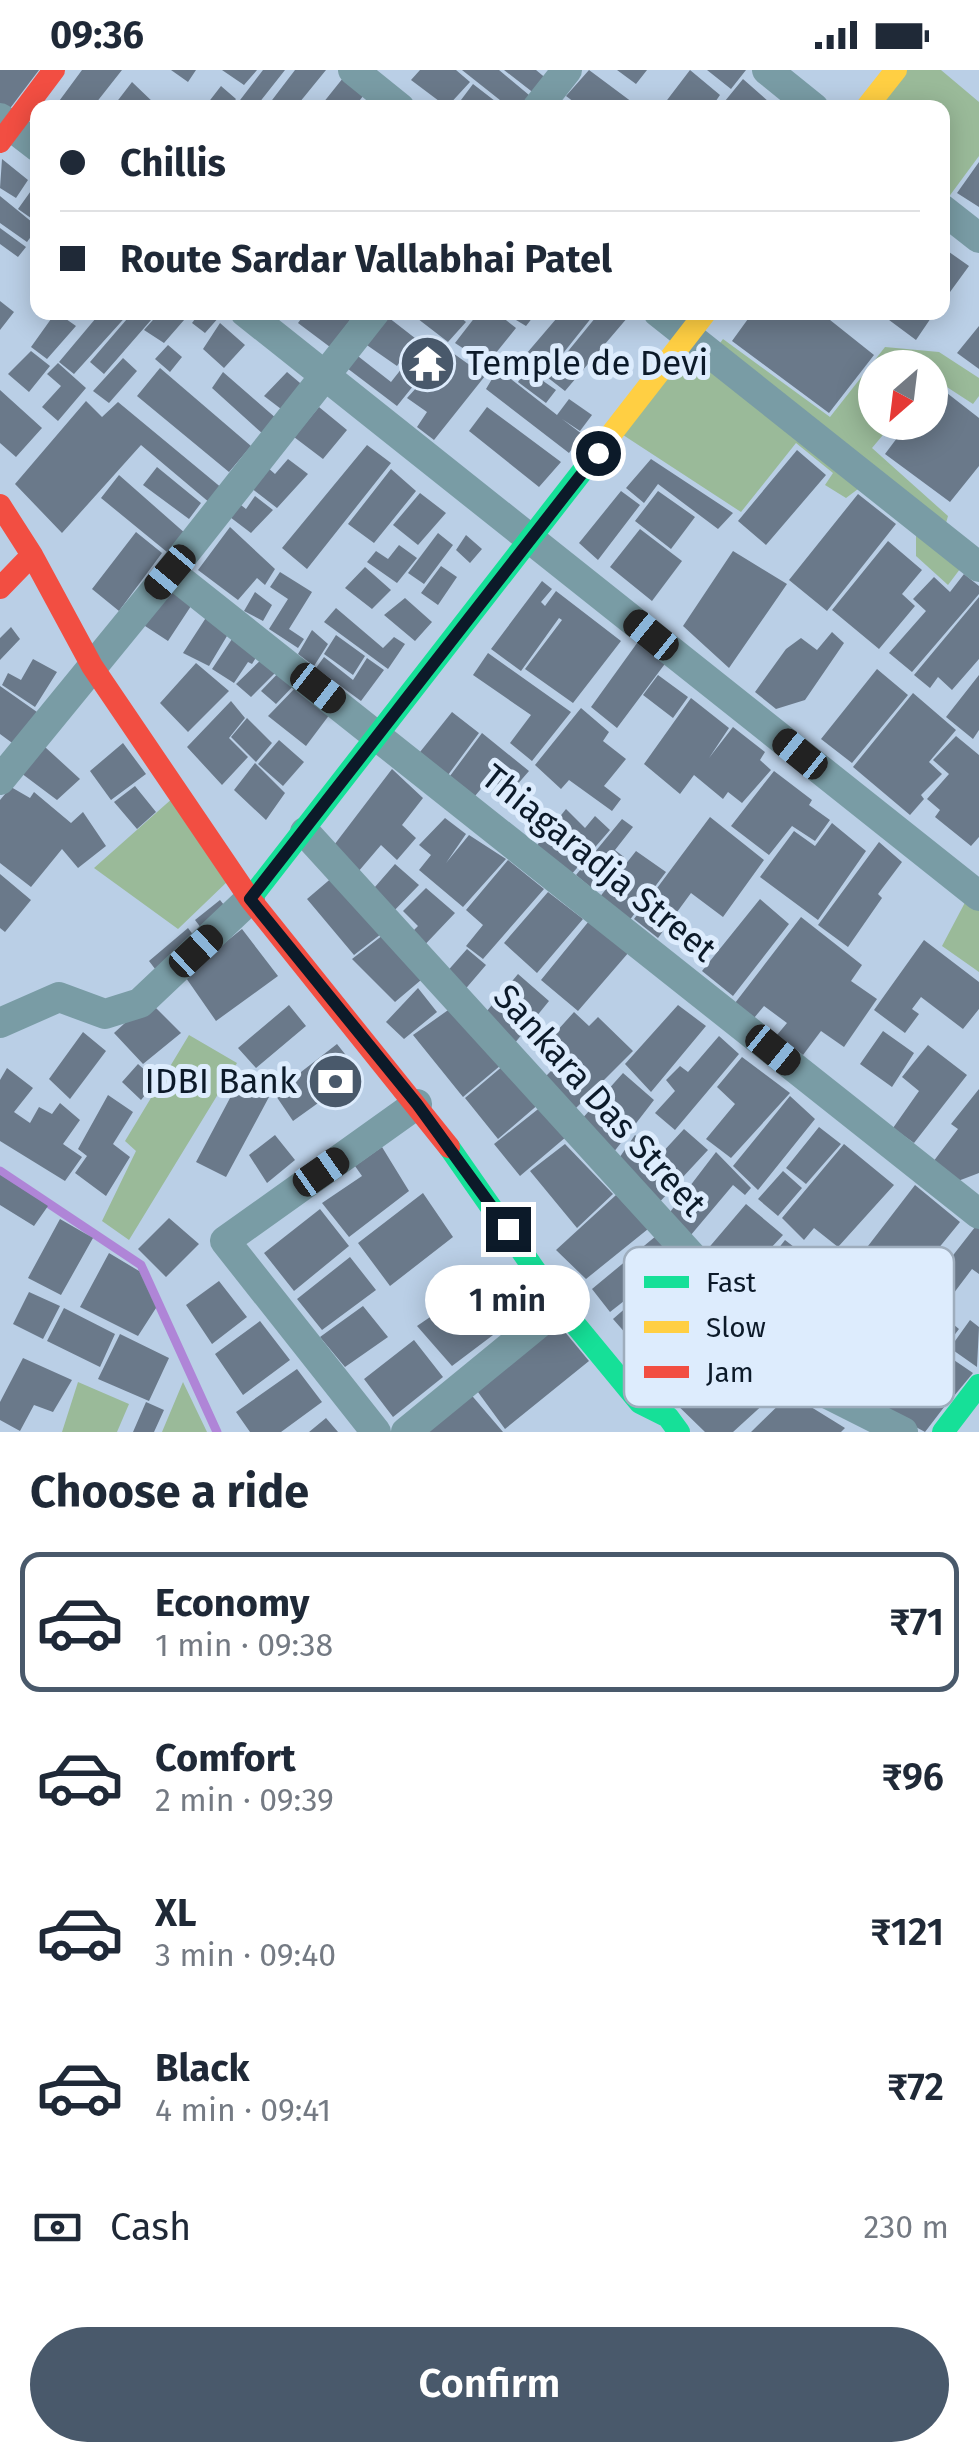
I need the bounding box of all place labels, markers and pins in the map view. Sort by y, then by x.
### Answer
temple icon: Temple de Devi [397,333,457,393]
place label: Temple de Devi [466,342,708,384]
bank icon: IDBI Bank [306,1051,366,1111]
place label: IDBI Bank [145,1060,297,1102]

